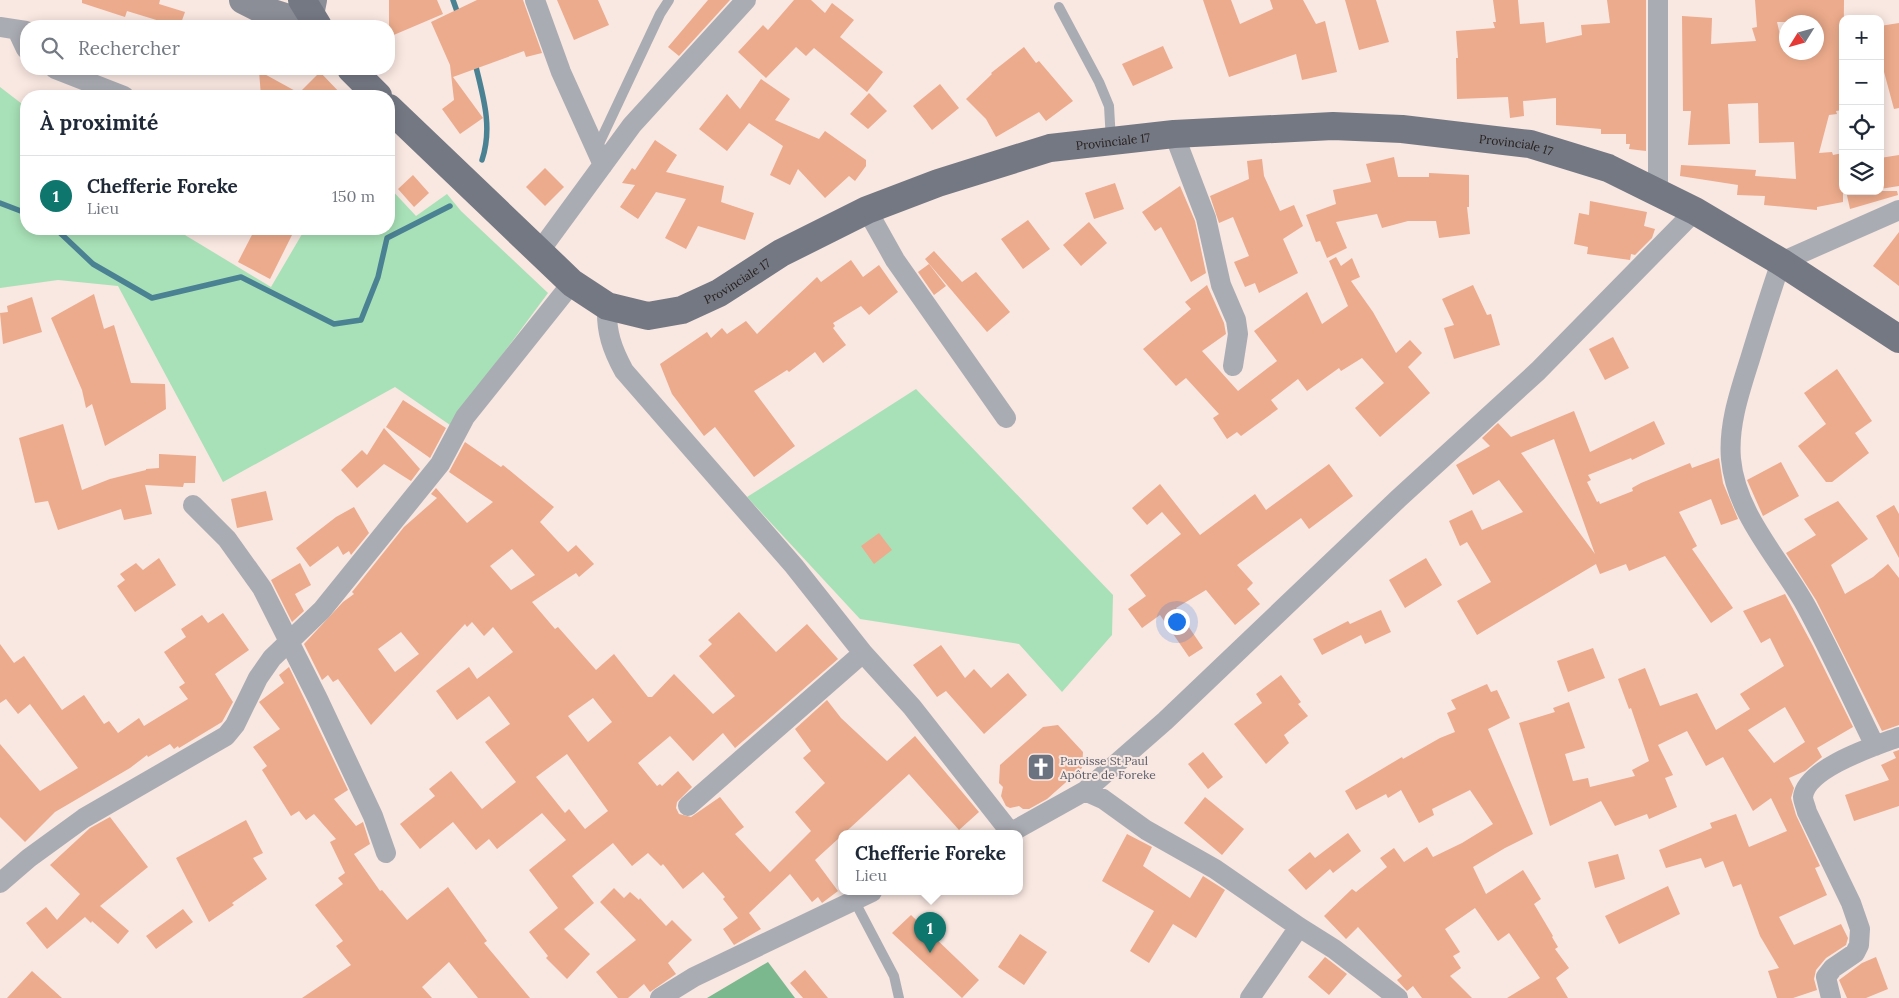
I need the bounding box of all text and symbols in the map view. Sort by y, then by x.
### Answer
north arrow [1779,15,1824,60]
map controls [1839,15,1884,195]
button: + [1839,15,1884,60]
search box [20,20,395,75]
icon: search [38,34,66,62]
text: Rechercher [78,36,180,60]
button: − [1839,60,1884,105]
button: locate [1839,105,1884,150]
text: À proximité [40,109,158,136]
street label: Provinciale 17 [1075,129,1151,153]
street label: Provinciale 17 [1478,131,1555,158]
button: layers [1839,150,1884,195]
text: Chefferie Foreke [87,174,238,198]
text: 1 [53,186,59,206]
text: 150 m [332,186,375,206]
text: Lieu [87,198,119,218]
street label: Provinciale 17 [701,255,773,306]
your location [1164,609,1190,635]
church icon: Paroisse St Paul Apôtre de Foreke [1026,752,1056,782]
place label: Paroisse St Paul Apôtre de Foreke [1059,753,1156,782]
popup [838,830,1023,895]
text: Chefferie Foreke [855,841,1006,865]
text: Lieu [855,865,887,885]
pin: 1 [914,912,946,953]

